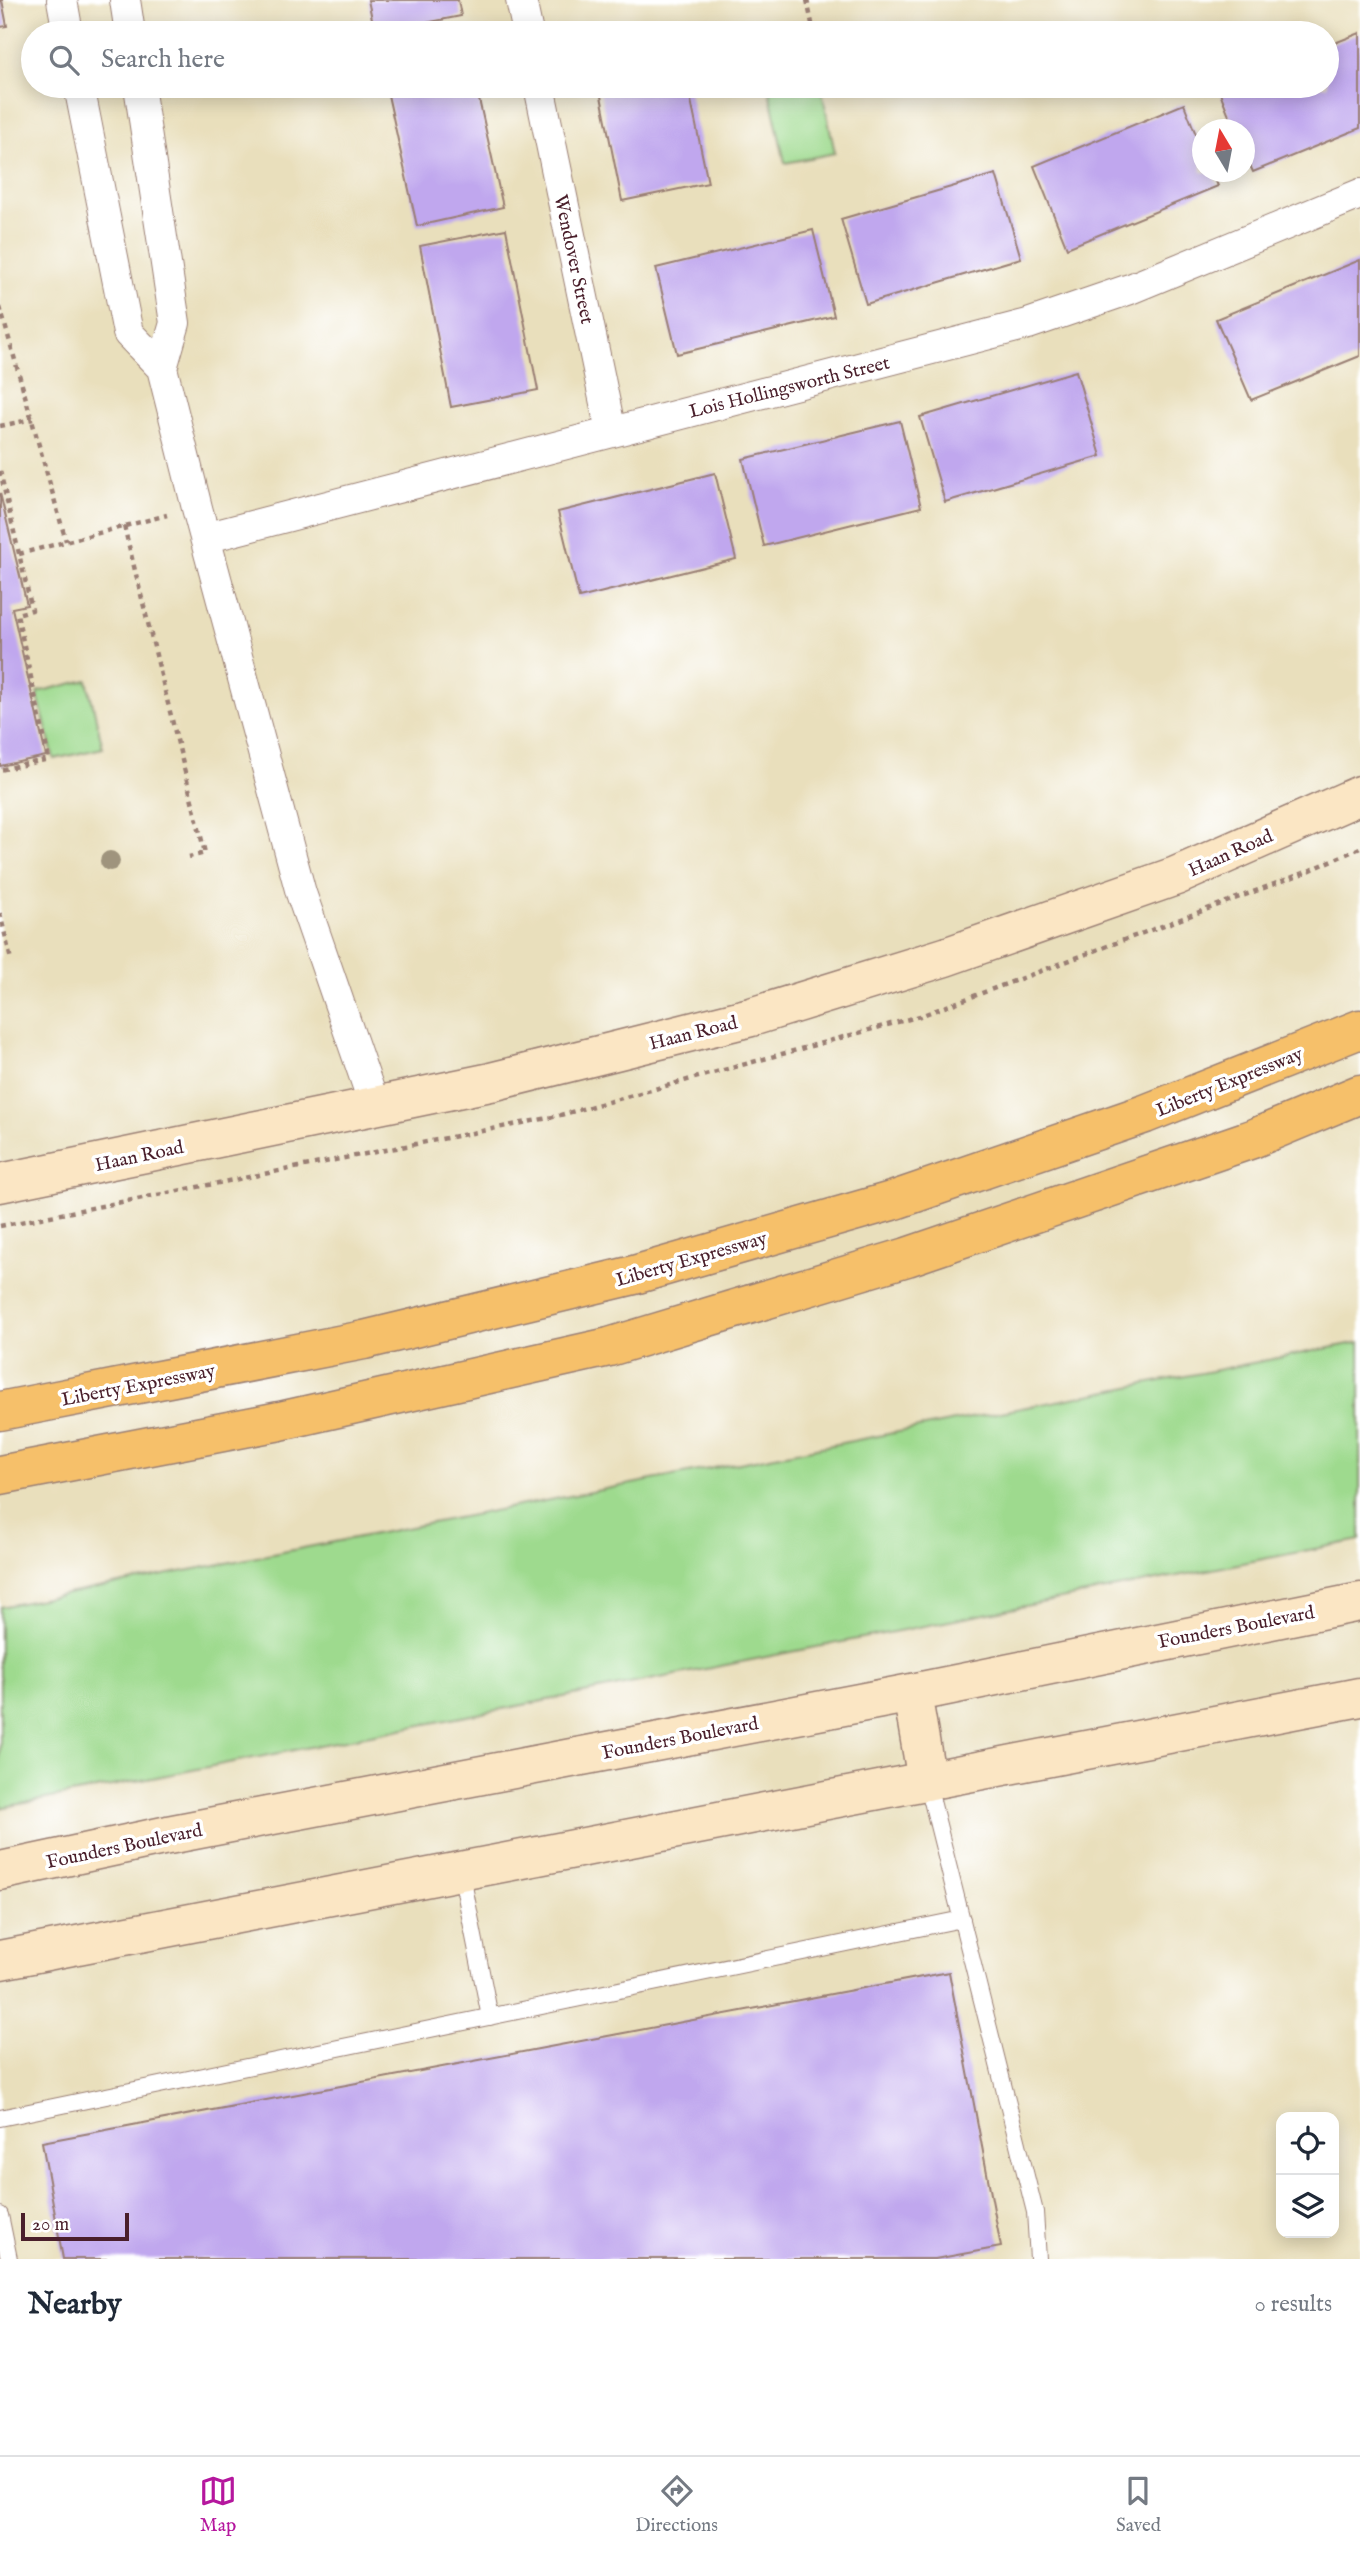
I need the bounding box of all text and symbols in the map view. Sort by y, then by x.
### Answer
search box [21,21,1339,98]
icon: search [45,41,83,79]
text: Search here [101,43,225,76]
north arrow [1192,119,1255,182]
street label: Wendover Street [548,193,599,327]
street label: Lois Hollingsworth Street [687,351,893,425]
street label: Haan Road [1185,824,1278,883]
street label: Haan Road [647,1011,741,1056]
street label: Liberty Expressway [1153,1042,1307,1123]
street label: Haan Road [93,1136,187,1178]
street label: Liberty Expressway [613,1227,770,1293]
street label: Liberty Expressway [60,1359,218,1413]
street label: Founders Boulevard [1156,1601,1317,1655]
street label: Founders Boulevard [600,1712,761,1766]
street label: Founders Boulevard [44,1819,205,1875]
map controls [1276,2112,1339,2238]
button: locate [1276,2112,1339,2175]
button: layers [1276,2175,1339,2238]
scale bar [21,2210,130,2242]
text: 20 m [32,2213,69,2237]
text: Nearby [28,2286,121,2324]
text: 0 results [1254,2290,1332,2319]
tab: Map [199,2472,237,2538]
tab: Directions [635,2472,718,2538]
tab: Saved [1116,2472,1161,2538]

